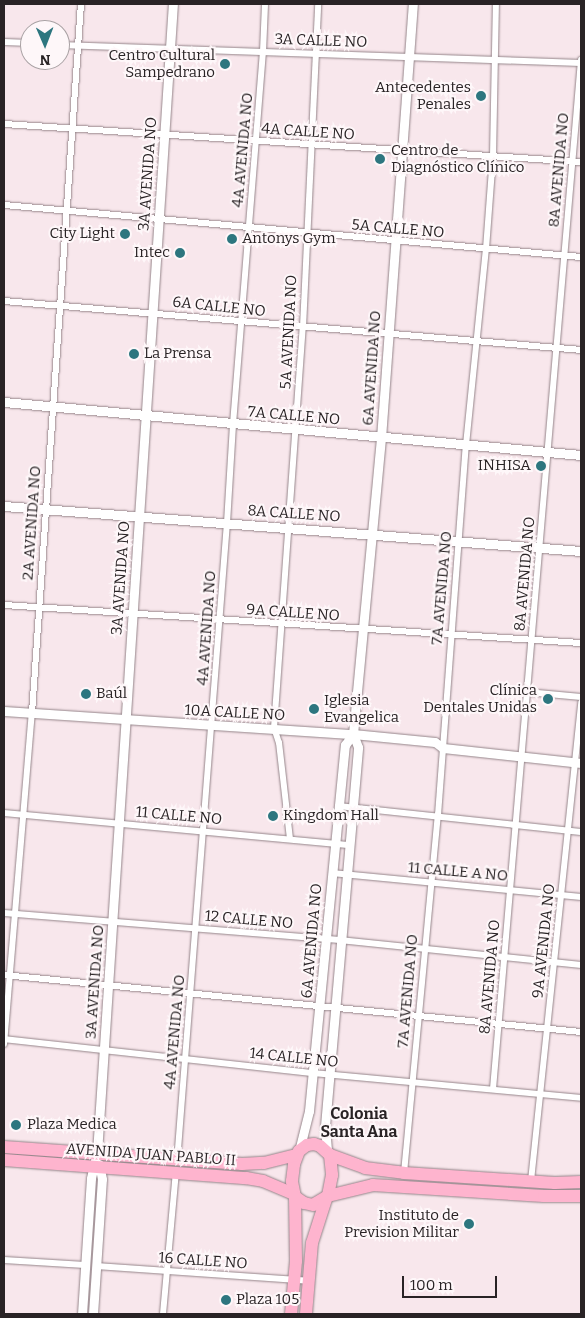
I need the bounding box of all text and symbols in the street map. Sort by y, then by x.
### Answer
north arrow [20,20,70,70]
street label: 3A CALLE NO [274,30,368,52]
place label: Centro Cultural Sampedrano [108,46,215,81]
text: N [40,51,51,68]
marker: Centro Cultural Sampedrano [219,58,231,70]
place label: Antecedentes Penales [375,78,471,113]
marker: Antecedentes Penales [475,90,487,102]
street label: 4A AVENIDA NO [229,92,257,208]
street label: 8A AVENIDA NO [545,112,573,228]
street label: 3A AVENIDA NO [135,116,161,232]
street label: 4A CALLE NO [261,120,355,144]
place label: Centro de Diagnóstico Clínico [391,141,524,176]
marker: Centro de Diagnóstico Clínico [373,152,387,166]
street label: 5A CALLE NO [351,216,445,242]
place label: City Light [50,225,115,243]
marker: City Light [119,228,131,240]
place label: Antonys Gym [242,230,335,248]
marker: Antonys Gym [226,233,238,245]
place label: Intec [134,244,170,262]
marker: Intec [174,247,186,259]
street label: 5A AVENIDA NO [277,274,301,390]
street label: 6A CALLE NO [171,293,267,321]
street label: 6A AVENIDA NO [359,310,385,426]
place label: La Prensa [144,345,211,363]
marker: La Prensa [128,348,140,360]
street label: 7A CALLE NO [247,403,341,429]
place label: INHISA [478,457,531,475]
marker: INHISA [535,460,547,472]
street label: 2A AVENIDA NO [19,465,45,581]
street label: 8A CALLE NO [247,502,341,526]
street label: 8A AVENIDA NO [511,516,539,632]
street label: 3A AVENIDA NO [108,520,134,636]
street label: 7A AVENIDA NO [428,530,456,646]
street label: 4A AVENIDA NO [194,570,220,686]
street label: 9A CALLE NO [246,601,340,625]
place label: Clínica Dentales Unidas [423,681,537,716]
place label: Baúl [96,685,127,703]
marker: Baúl [80,688,92,700]
place label: Iglesia Evangelica [324,691,399,726]
marker: Clínica Dentales Unidas [541,692,555,706]
street label: 10A CALLE NO [184,701,286,725]
marker: Iglesia Evangelica [308,703,320,715]
street label: 11 CALLE NO [135,803,223,829]
place label: Kingdom Hall [283,807,379,825]
marker: Kingdom Hall [267,810,279,822]
street label: 11 CALLE A NO [407,859,509,885]
street label: 6A AVENIDA NO [298,883,326,999]
street label: 9A AVENIDA NO [529,883,559,999]
street label: 12 CALLE NO [204,907,294,933]
street label: 8A AVENIDA NO [476,919,504,1035]
street label: 3A AVENIDA NO [82,924,108,1040]
street label: 7A AVENIDA NO [394,933,422,1049]
street label: 4A AVENIDA NO [161,974,189,1090]
street label: 14 CALLE NO [249,1044,339,1072]
district label: Colonia Santa Ana [320,1104,398,1142]
place label: Plaza Medica [27,1116,117,1134]
marker: Plaza Medica [9,1118,23,1132]
street label: AVENIDA JUAN PABLO II [65,1140,237,1170]
place label: Instituto de Prevision Militar [344,1206,459,1241]
marker: Instituto de Prevision Militar [463,1218,475,1230]
street label: 16 CALLE NO [158,1249,248,1273]
scale bar [405,1266,500,1298]
text: 100 m [410,1276,453,1294]
place label: Plaza 105 [236,1291,299,1309]
marker: Plaza 105 [220,1294,232,1306]

